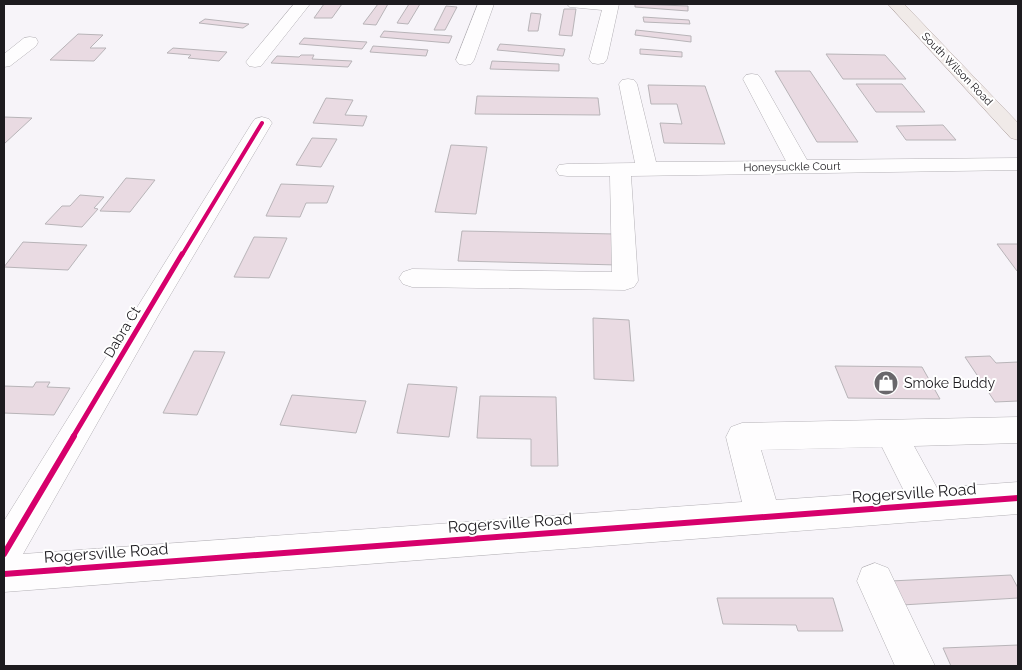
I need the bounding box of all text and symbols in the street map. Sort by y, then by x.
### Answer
street label: South Wilson Road [919,30,995,108]
street label: Honeysuckle Court [743,160,841,174]
street label: Dabra Ct [101,303,144,360]
shop icon: Smoke Buddy [873,370,899,396]
place label: Smoke Buddy [904,375,996,391]
street label: Rogersville Road [851,479,977,507]
street label: Rogersville Road [447,509,573,537]
street label: Rogersville Road [43,539,169,567]

